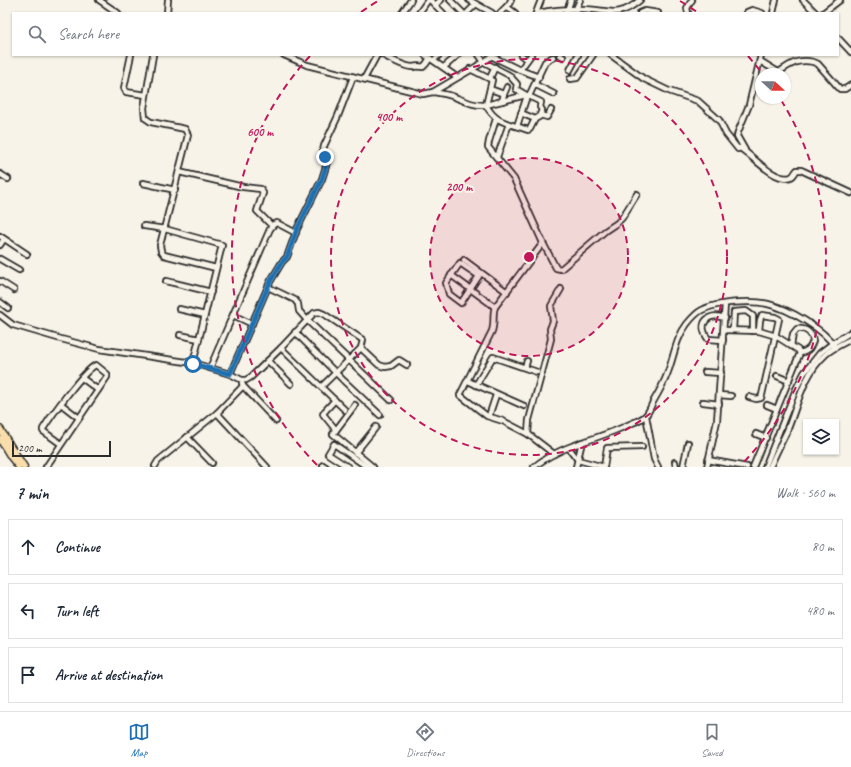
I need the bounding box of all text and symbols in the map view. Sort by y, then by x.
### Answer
search box [12,12,839,56]
icon: search [26,23,48,45]
text: Search here [58,25,119,44]
north arrow [755,68,791,104]
text: 400 m [376,109,403,125]
text: 600 m [247,124,274,140]
route end [316,148,334,166]
text: 200 m [446,179,473,195]
centre of rings [522,250,536,264]
route start [184,355,202,373]
map controls [803,419,839,455]
button: layers [803,419,839,455]
scale bar [12,439,111,458]
text: 200 m [18,441,42,455]
text: 7 min [16,483,49,504]
text: Walk · 560 m [776,485,835,501]
icon: ahead [17,536,39,558]
text: Continue [55,538,100,557]
text: 80 m [812,539,834,555]
icon: left [17,600,39,622]
text: Turn left [55,602,98,621]
text: 480 m [806,603,834,619]
icon: arrive [17,664,39,686]
text: Arrive at destination [55,666,162,685]
tab: Map [128,721,150,759]
tab: Directions [406,721,445,759]
tab: Saved [701,721,723,759]

